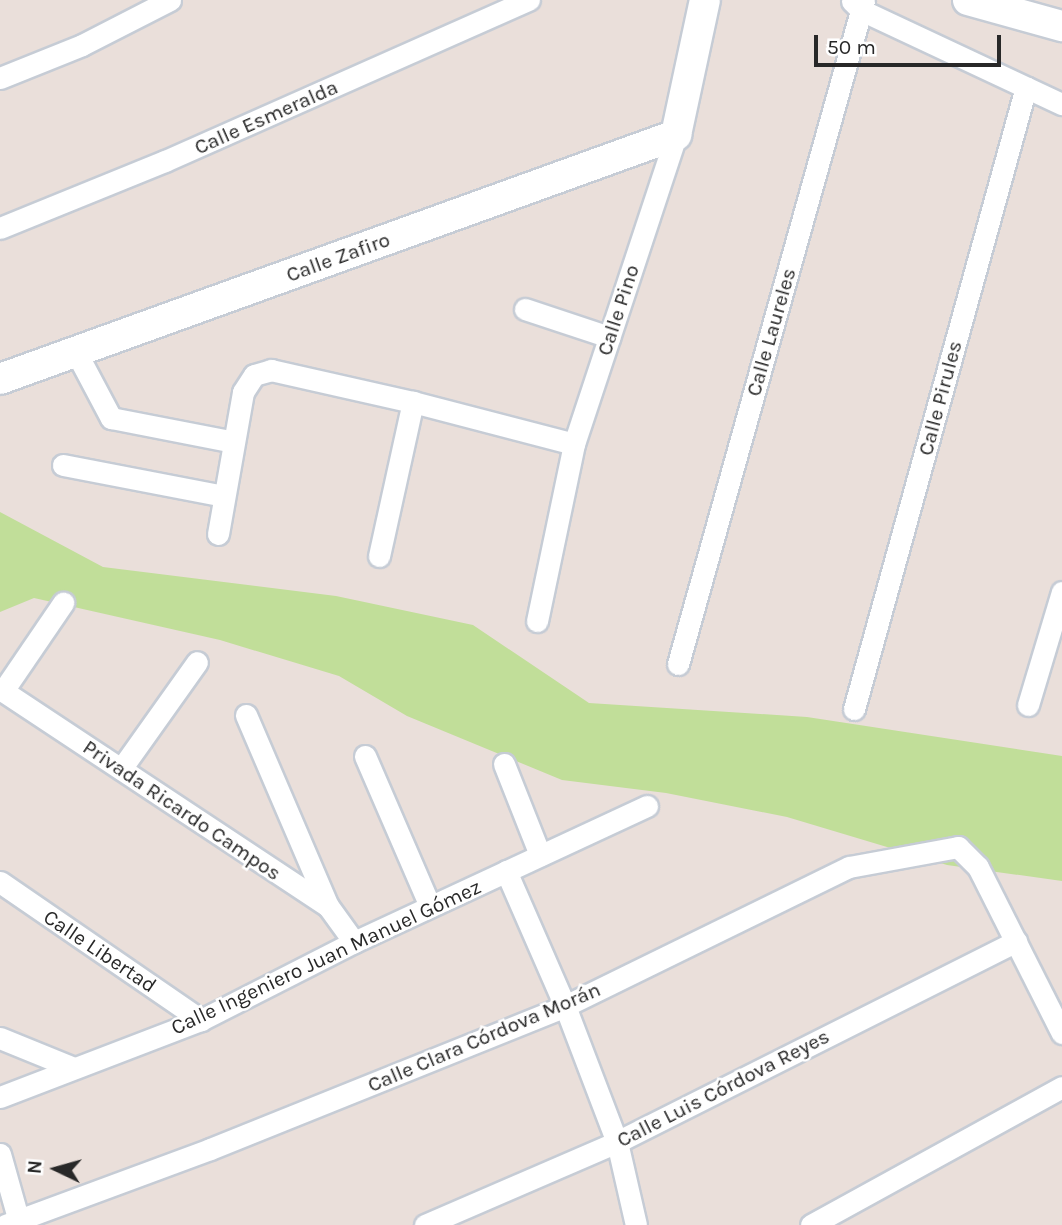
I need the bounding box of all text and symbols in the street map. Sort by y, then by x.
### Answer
scale bar [817,21,1004,65]
text: 50 m [827,35,876,59]
street label: Calle Esmeralda [190,74,342,160]
street label: Calle Zafiro [283,227,393,287]
street label: Calle Pino [591,261,645,359]
street label: Calle Laureles [741,265,801,399]
street label: Calle Pirules [913,338,967,458]
street label: Privada Ricardo Campos [78,734,286,886]
street label: Calle Ingeniero Juan Manuel Gómez [167,874,485,1040]
street label: Calle Libertad [39,904,161,998]
street label: Calle Clara Córdova Morán [364,976,604,1098]
street label: Calle Luis Córdova Reyes [613,1023,833,1153]
north arrow [21,1134,91,1204]
text: N [24,1159,47,1175]

